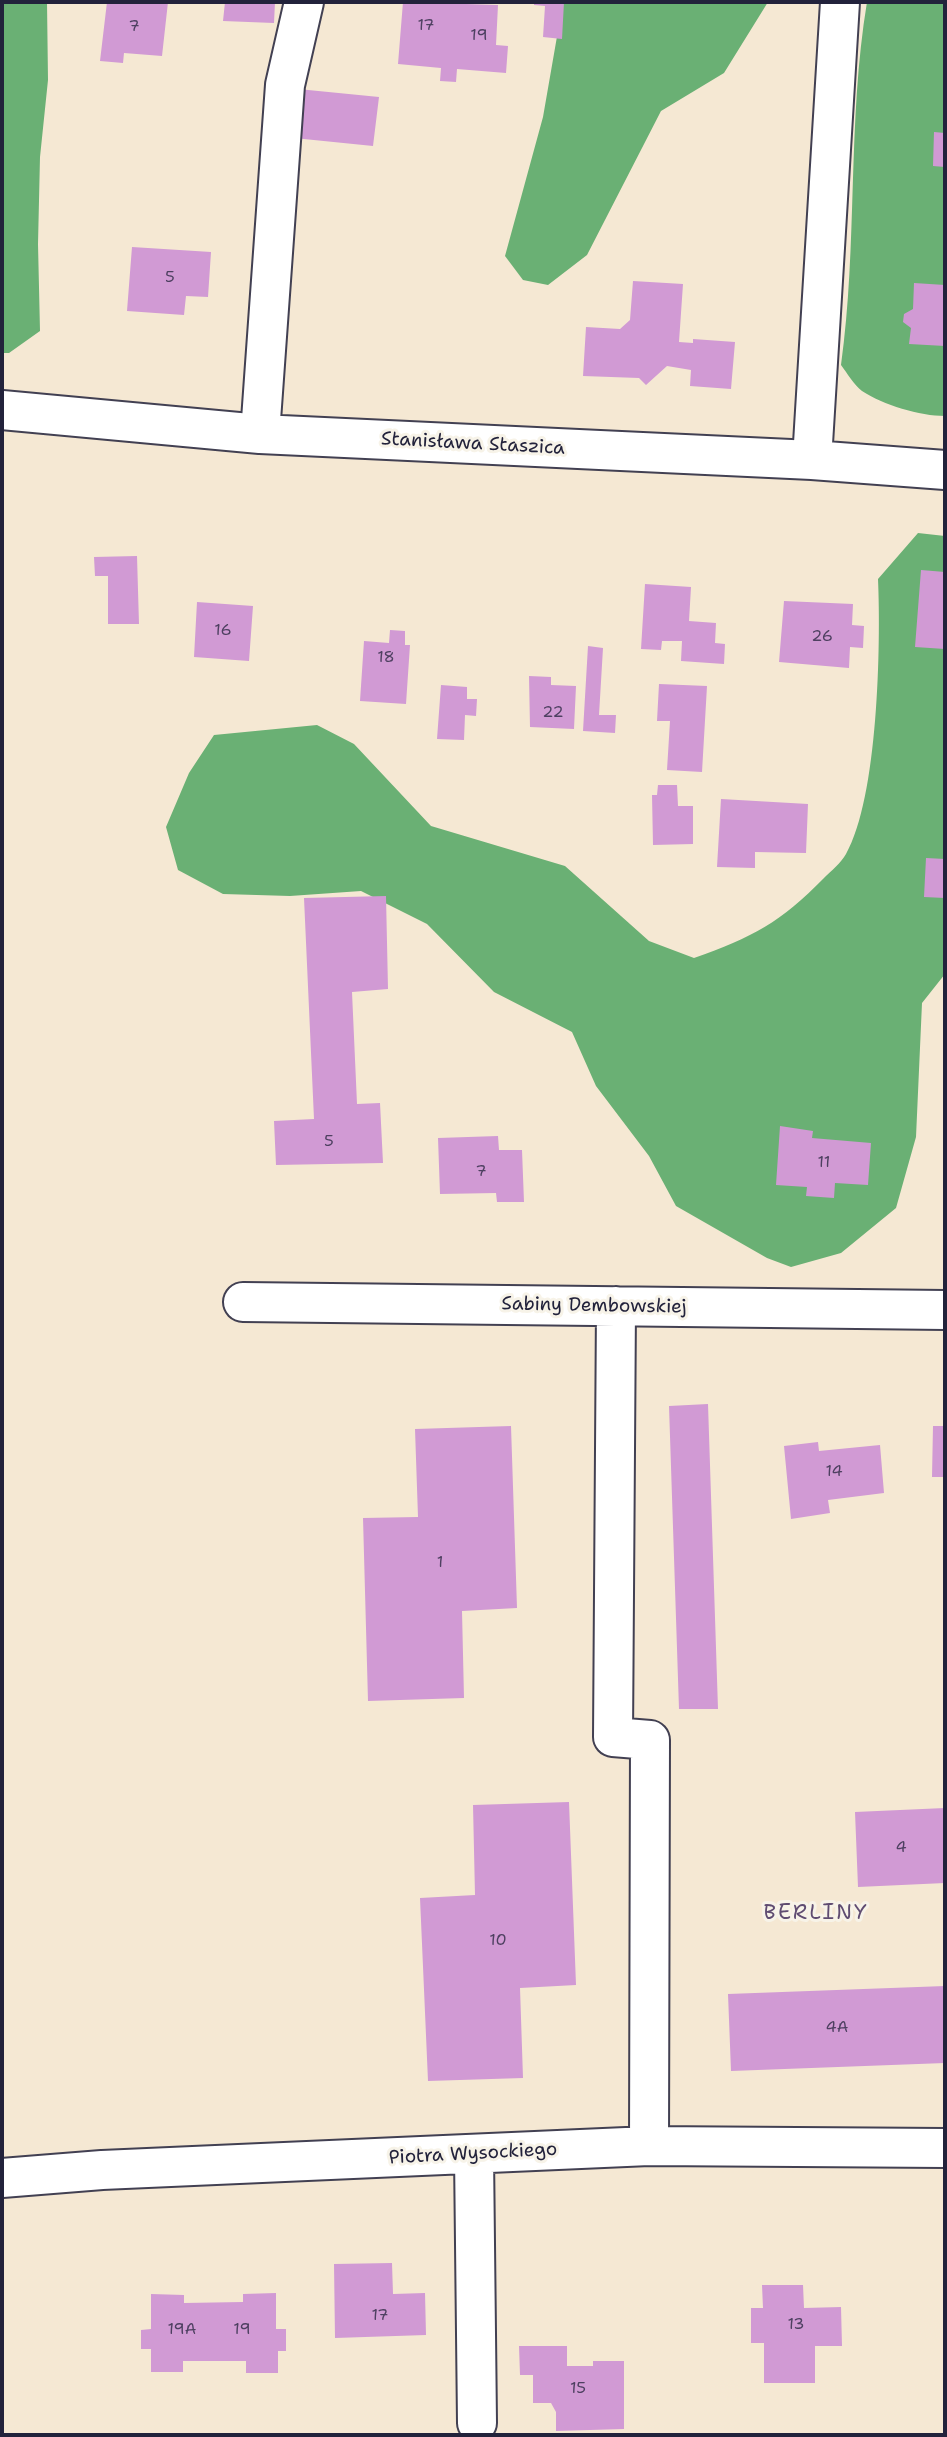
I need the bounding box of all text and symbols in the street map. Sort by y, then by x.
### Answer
house number: 17 [417,16,435,36]
house number: 7 [128,17,140,37]
house number: 19 [470,26,488,46]
house number: 5 [165,268,175,288]
street label: Stanisława Staszica [380,428,566,460]
house number: 16 [214,621,232,641]
house number: 26 [811,627,833,647]
house number: 18 [377,648,395,668]
house number: 22 [542,703,564,723]
house number: 5 [324,1132,334,1152]
house number: 11 [818,1153,830,1173]
house number: 7 [475,1162,487,1182]
street label: Sabiny Dembowskiej [501,1293,687,1319]
house number: 14 [825,1462,843,1482]
house number: 1 [437,1553,443,1573]
house number: 4 [895,1838,907,1858]
district label: BERLINY [764,1901,868,1927]
house number: 10 [489,1931,507,1951]
house number: 4A [826,2018,848,2038]
street label: Piotra Wysockiego [388,2138,558,2170]
house number: 17 [371,2306,389,2326]
house number: 13 [787,2315,805,2335]
house number: 19A [168,2320,196,2340]
house number: 19 [233,2320,251,2340]
house number: 15 [570,2379,586,2399]

